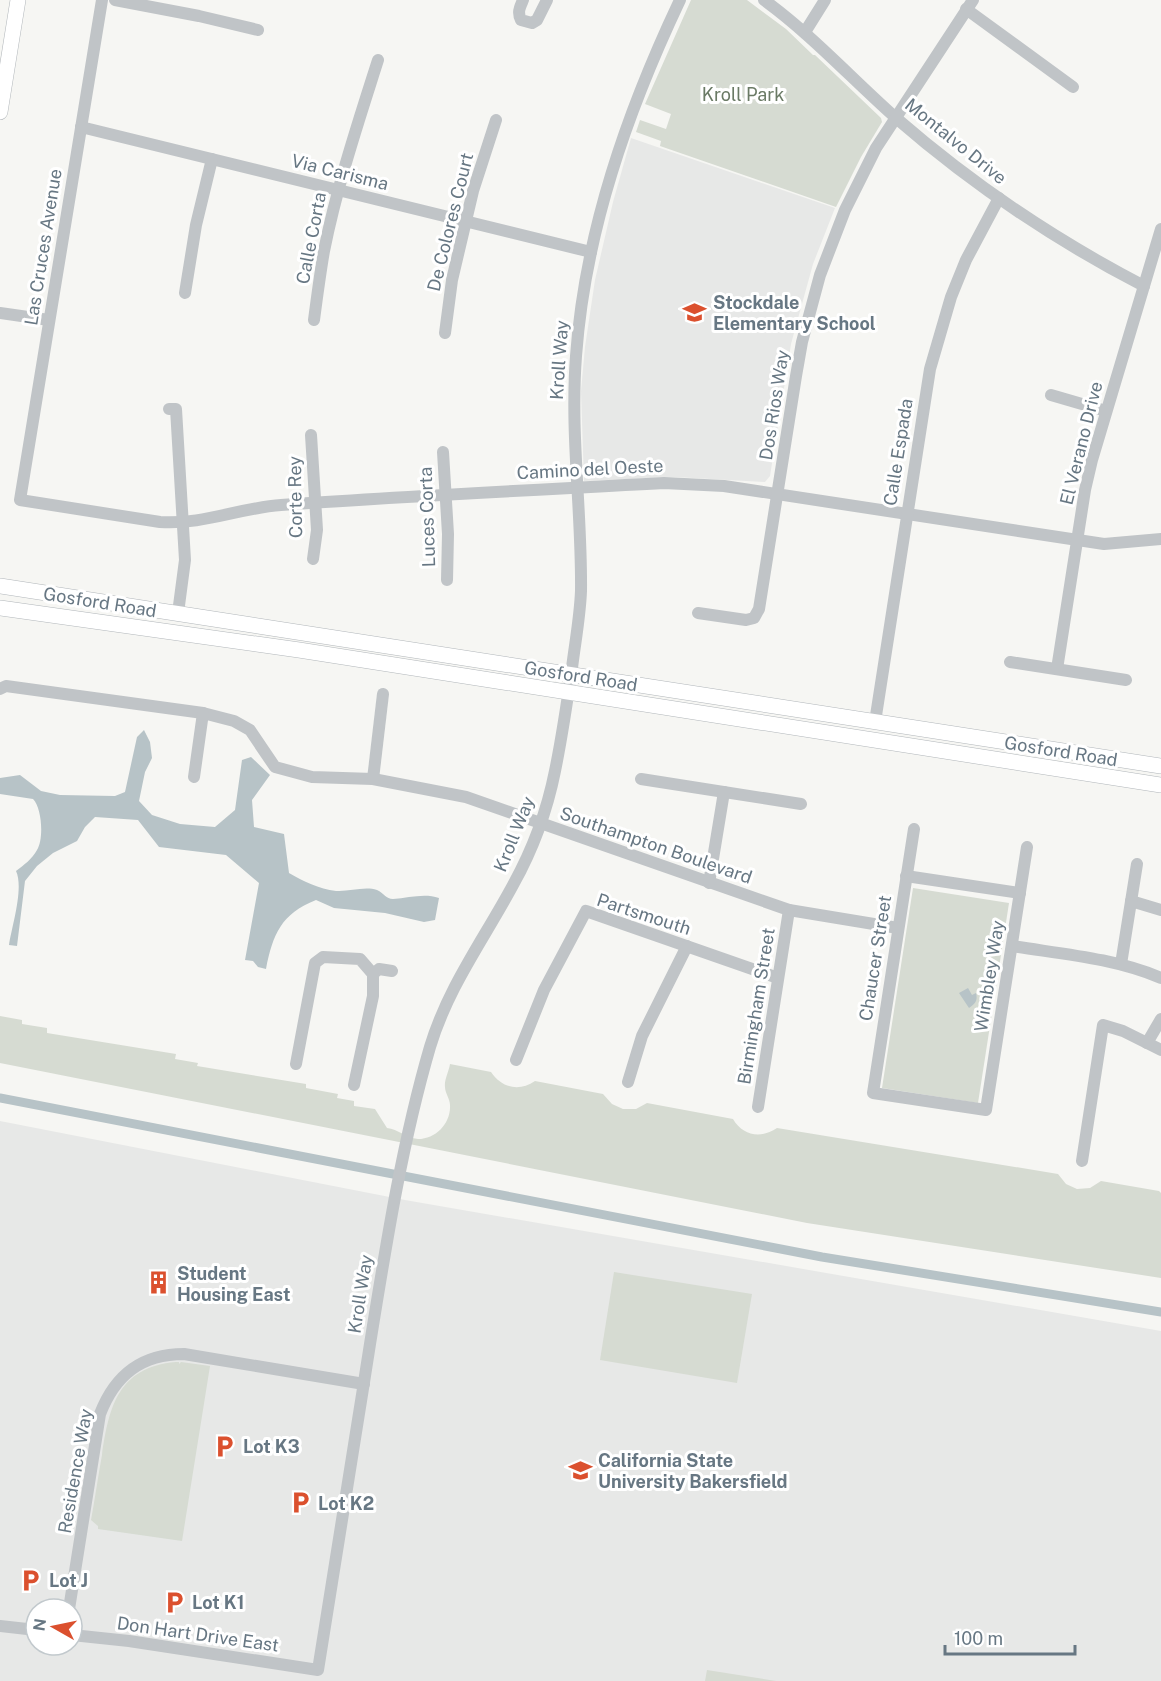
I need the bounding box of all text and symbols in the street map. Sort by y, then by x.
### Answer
park label: Kroll Park [702,84,784,105]
street label: Montalvo Drive [901,94,1011,188]
street label: Via Carisma [289,150,391,194]
street label: De Colores Court [423,151,477,293]
street label: Las Cruces Avenue [20,167,66,327]
street label: Calle Corta [292,190,330,286]
place label: Stockdale Elementary School [713,292,876,334]
school or university icon: Stockdale Elementary School [682,299,708,325]
street label: Kroll Way [546,319,572,400]
street label: Dos Rios Way [755,348,793,462]
street label: El Verano Drive [1056,379,1106,507]
street label: Calle Espada [879,397,917,507]
street label: Corte Rey [284,455,306,538]
street label: Camino del Oeste [516,455,664,483]
street label: Luces Corta [415,466,439,568]
street label: Gosford Road [42,583,158,621]
street label: Gosford Road [523,657,639,695]
street label: Gosford Road [1003,732,1119,770]
street label: Kroll Way [489,793,539,875]
street label: Southampton Boulevard [557,802,755,888]
street label: Partsmouth [594,889,694,939]
street label: Chaucer Street [855,894,895,1022]
street label: Wimbley Way [970,919,1008,1033]
street label: Birmingham Street [733,926,779,1086]
street label: Kroll Way [343,1253,377,1335]
place label: Student Housing East [177,1263,290,1305]
building icon: Student Housing East [146,1270,172,1296]
street label: Residence Way [54,1407,96,1535]
parking icon: Lot K3 [212,1433,238,1459]
place label: Lot K3 [243,1436,300,1457]
place label: California State University Bakersfield [598,1450,788,1492]
school or university icon: California State University Bakersfield [567,1457,593,1483]
parking icon: Lot K2 [287,1490,313,1516]
place label: Lot K2 [318,1493,374,1514]
parking icon: Lot J [18,1567,44,1593]
place label: Lot J [49,1570,88,1591]
parking icon: Lot K1 [161,1589,187,1615]
place label: Lot K1 [192,1592,244,1613]
north arrow [24,1597,84,1657]
street label: Don Hart Drive East [116,1612,280,1656]
text: N [29,1617,50,1632]
scale bar [945,1618,1076,1656]
text: 100 m [954,1628,1003,1649]

